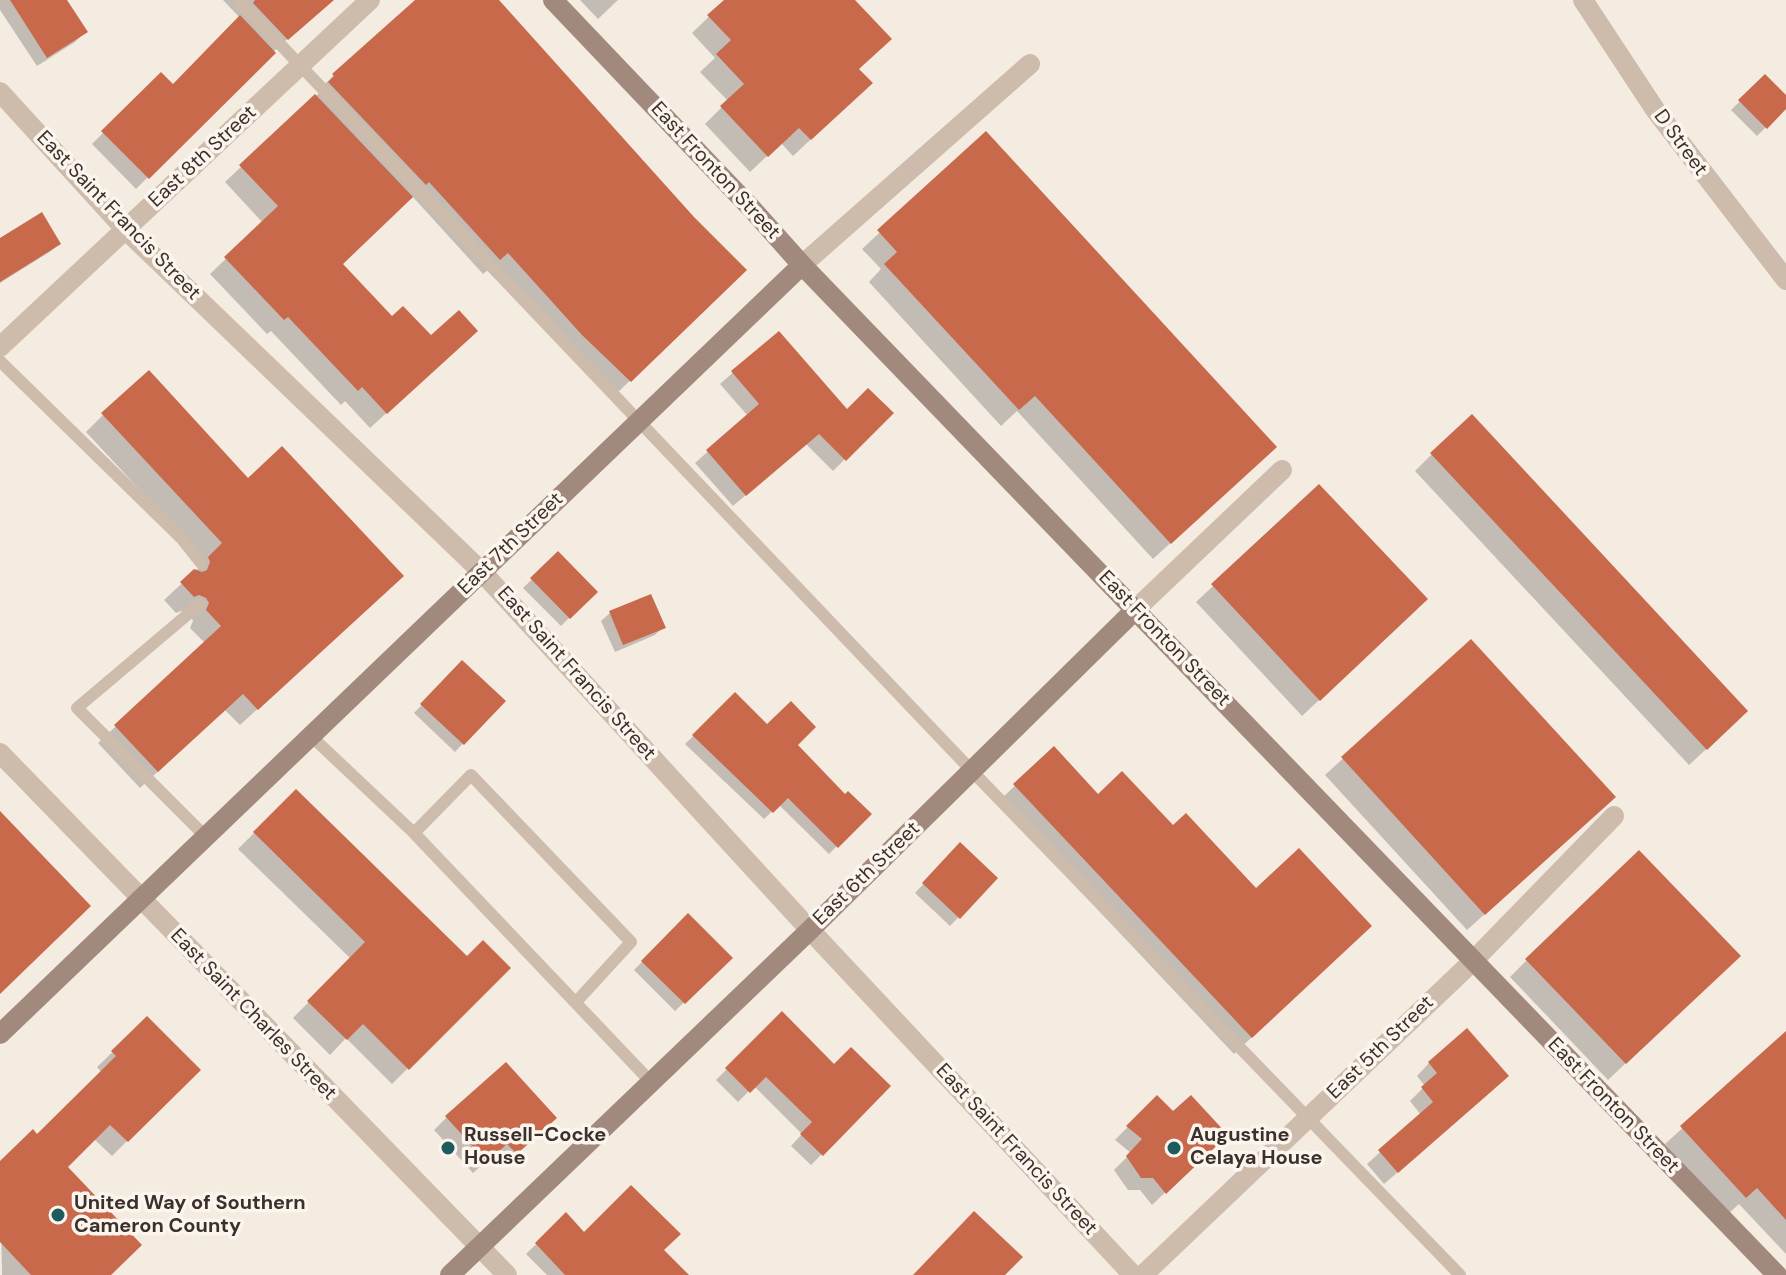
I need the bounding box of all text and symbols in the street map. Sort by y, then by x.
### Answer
street label: East Fronton Street [645,97,785,245]
street label: East 8th Street [144,101,262,213]
street label: D Street [1648,105,1712,181]
street label: East Saint Francis Street [31,127,205,305]
street label: East 7th Street [453,488,569,600]
street label: East Fronton Street [1093,566,1235,712]
street label: East Saint Francis Street [492,582,660,766]
street label: East 6th Street [809,817,925,931]
street label: East Saint Charles Street [165,924,341,1106]
street label: East 5th Street [1323,991,1439,1105]
street label: East Fronton Street [1542,1033,1684,1179]
street label: East Saint Francis Street [930,1059,1102,1241]
place label: Russell-Cocke House [464,1124,606,1171]
place label: Augustine Celaya House [1190,1124,1323,1171]
marker: Russell-Cocke House [439,1139,457,1157]
marker: Augustine Celaya House [1165,1139,1183,1157]
place label: United Way of Southern Cameron County [74,1192,306,1239]
marker: United Way of Southern Cameron County [49,1206,67,1224]

